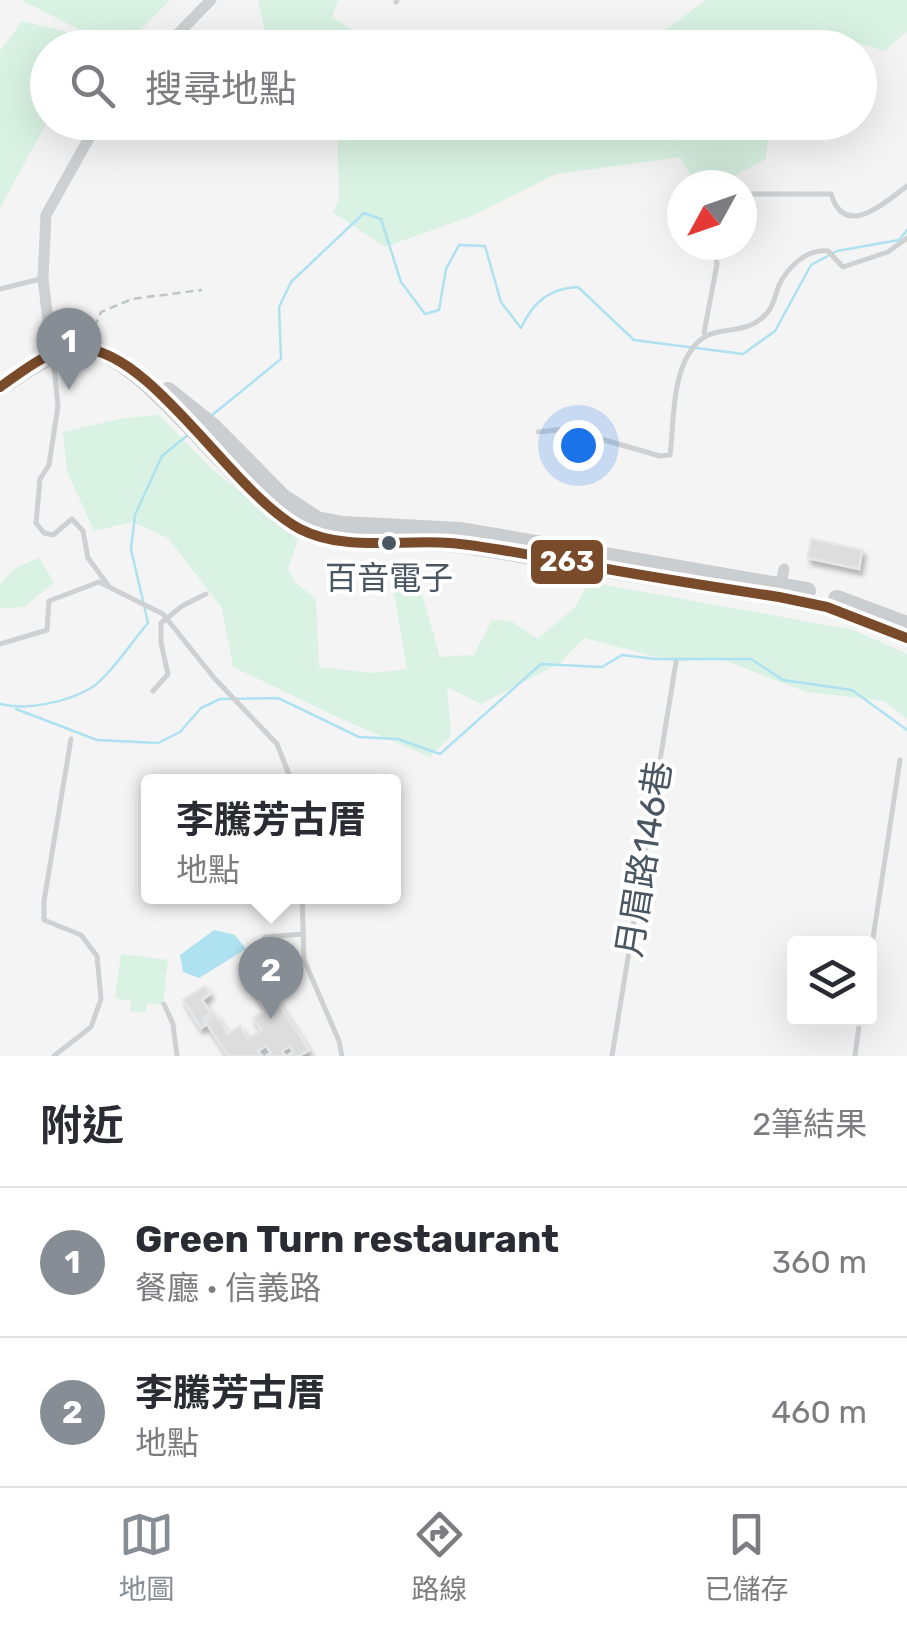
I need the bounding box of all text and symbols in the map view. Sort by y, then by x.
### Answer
search box [30,30,877,140]
icon: search [65,58,120,113]
text: 搜尋地點 [145,66,297,112]
north arrow [667,170,757,260]
pin: 1 [36,308,102,390]
your location [553,420,604,471]
marker: 百音電子 [379,533,399,553]
line badge: 263 [529,538,605,586]
text: 263 [540,545,594,578]
place label: 百音電子 [325,559,453,597]
street label: 月眉路146巷 [608,758,680,960]
popup [141,774,401,904]
text: 李騰芳古厝 [176,797,366,843]
text: 地點 [176,851,240,889]
pin: 2 [238,936,304,1019]
map controls [787,936,877,1026]
button: layers [787,936,877,1026]
text: 附近 [40,1101,124,1151]
text: 2筆結果 [752,1105,867,1143]
text: Green Turn restaurant [135,1216,559,1262]
text: 1 [65,1243,80,1281]
text: 360 m [772,1243,867,1281]
text: 餐廳 · 信義路 [135,1269,321,1307]
text: 李騰芳古厝 [135,1370,325,1416]
text: 2 [62,1393,83,1431]
text: 460 m [771,1393,867,1431]
text: 地點 [135,1424,199,1462]
tab: 地圖 [118,1507,175,1607]
tab: 路線 [411,1507,468,1607]
tab: 已儲存 [704,1507,789,1607]

